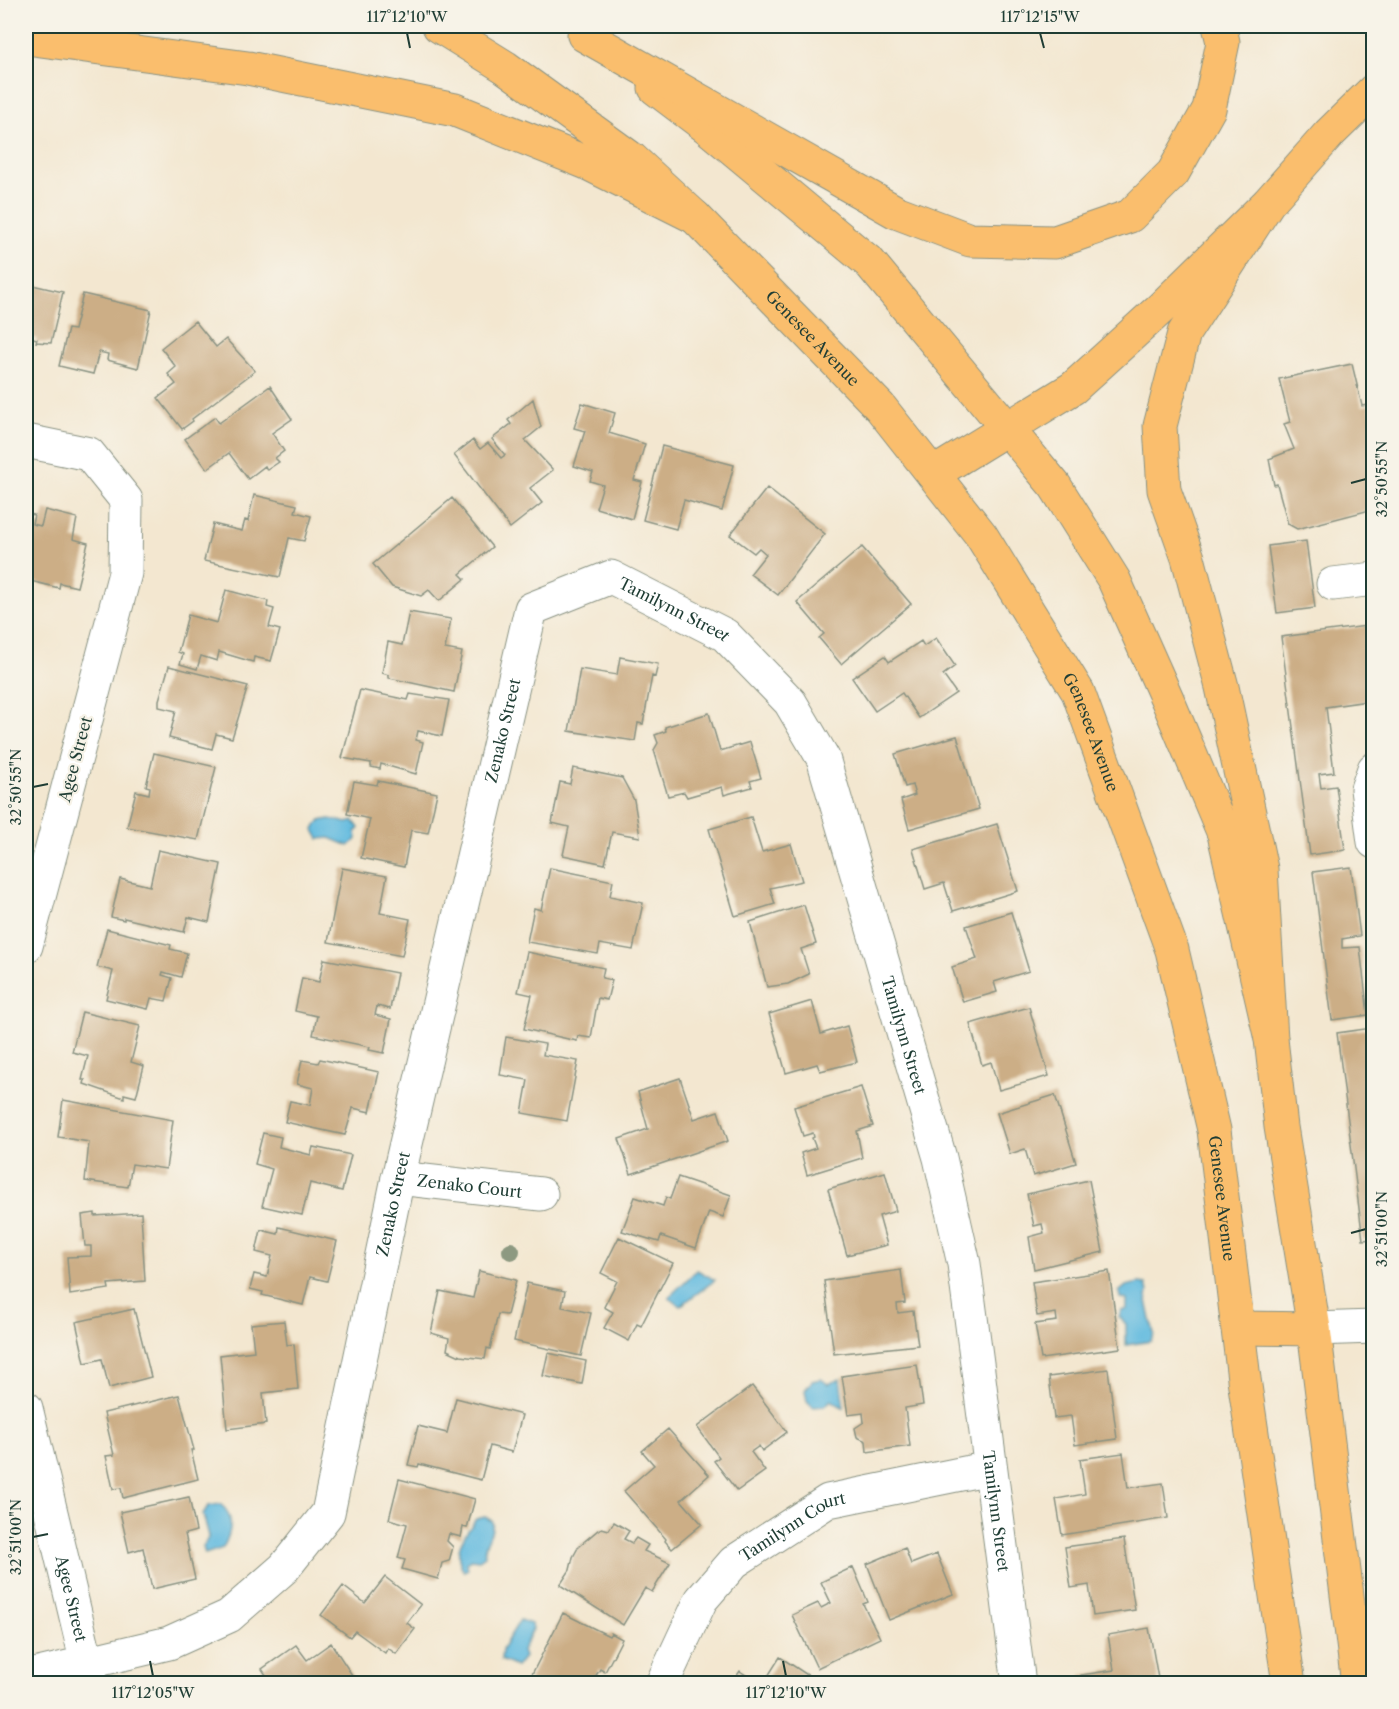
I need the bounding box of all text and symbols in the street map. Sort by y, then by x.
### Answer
text: 117°12'10"W [367,7,448,26]
text: 117°12'15"W [1000,7,1080,26]
street label: Genesee Avenue [762,286,864,390]
text: 32°50'55"N [1372,441,1391,517]
street label: Tamilynn Street [615,573,735,645]
street label: Genesee Avenue [1058,669,1123,794]
street label: Zenako Street [481,676,525,785]
street label: Agee Street [54,714,96,805]
text: 32°50'55"N [6,749,25,825]
street label: Tamilynn Street [877,974,931,1097]
street label: Genesee Avenue [1205,1134,1240,1262]
street label: Zenako Street [372,1149,414,1258]
street label: Zenako Court [416,1170,523,1202]
text: 32°51'00"N [1372,1191,1391,1267]
street label: Tamilynn Street [979,1449,1014,1573]
street label: Tamilynn Court [736,1488,847,1566]
text: 32°51'00"N [6,1499,25,1575]
street label: Agee Street [51,1553,92,1644]
text: 117°12'05"W [112,1683,195,1702]
text: 117°12'10"W [746,1683,827,1702]

